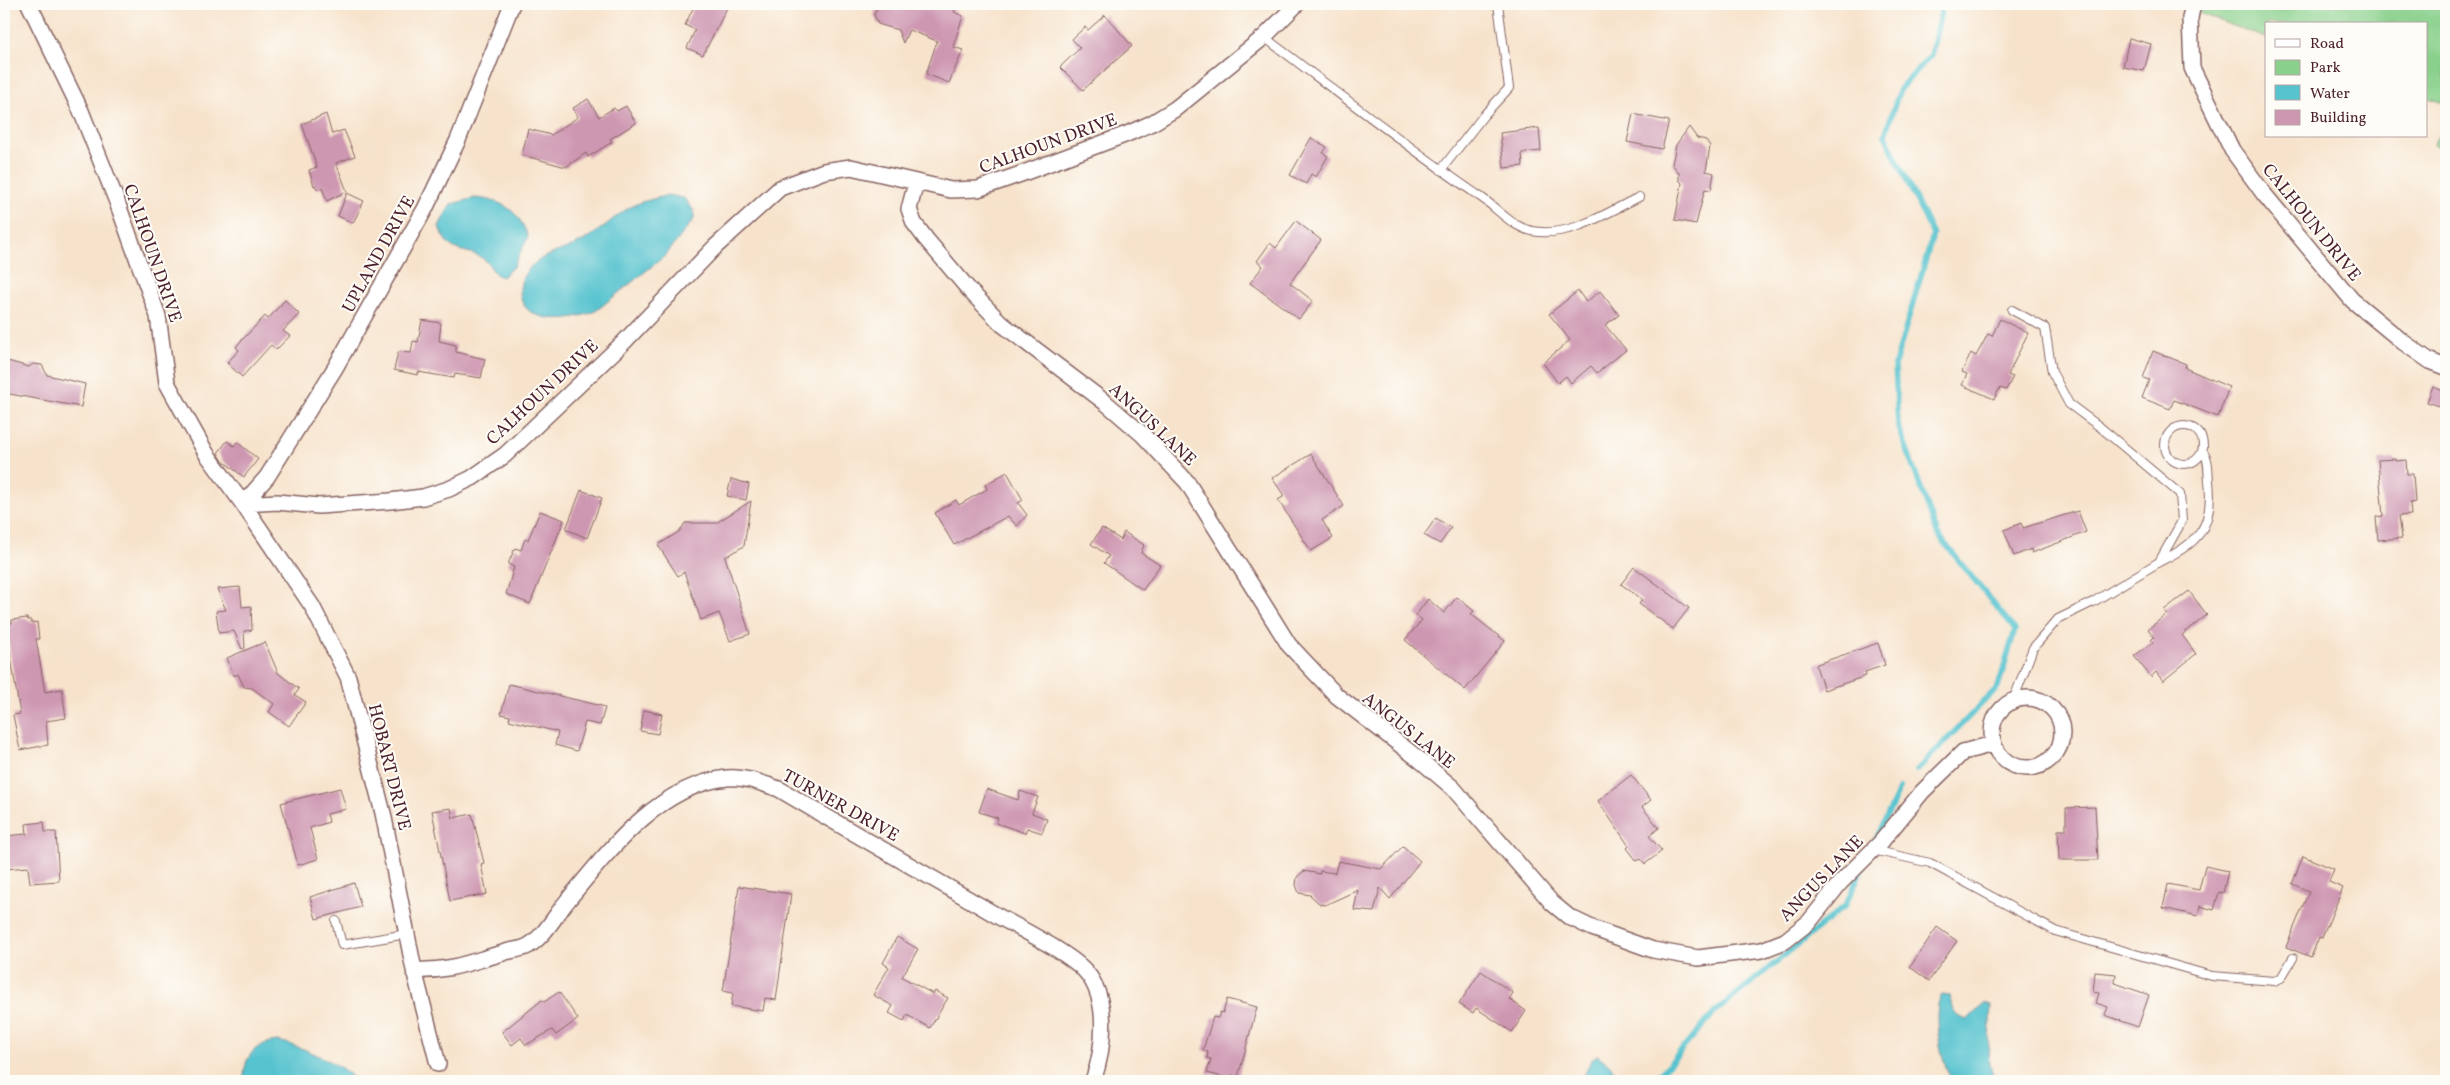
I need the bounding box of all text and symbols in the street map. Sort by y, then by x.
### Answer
legend [2265,22,2428,138]
text: Road [2310,34,2344,55]
text: Park [2310,58,2341,79]
text: Water [2310,84,2350,105]
street label: CALHOUN DRIVE [976,108,1121,181]
text: Building [2310,108,2367,129]
street label: CALHOUN DRIVE [2256,159,2366,287]
street label: CALHOUN DRIVE [116,181,187,326]
street label: UPLAND DRIVE [337,191,422,318]
street label: CALHOUN DRIVE [481,334,605,452]
street label: ANGUS LANE [1103,378,1202,472]
street label: ANGUS LANE [1356,687,1460,776]
street label: HOBART DRIVE [361,701,416,833]
street label: TURNER DRIVE [777,764,903,849]
street label: ANGUS LANE [1774,830,1870,928]

